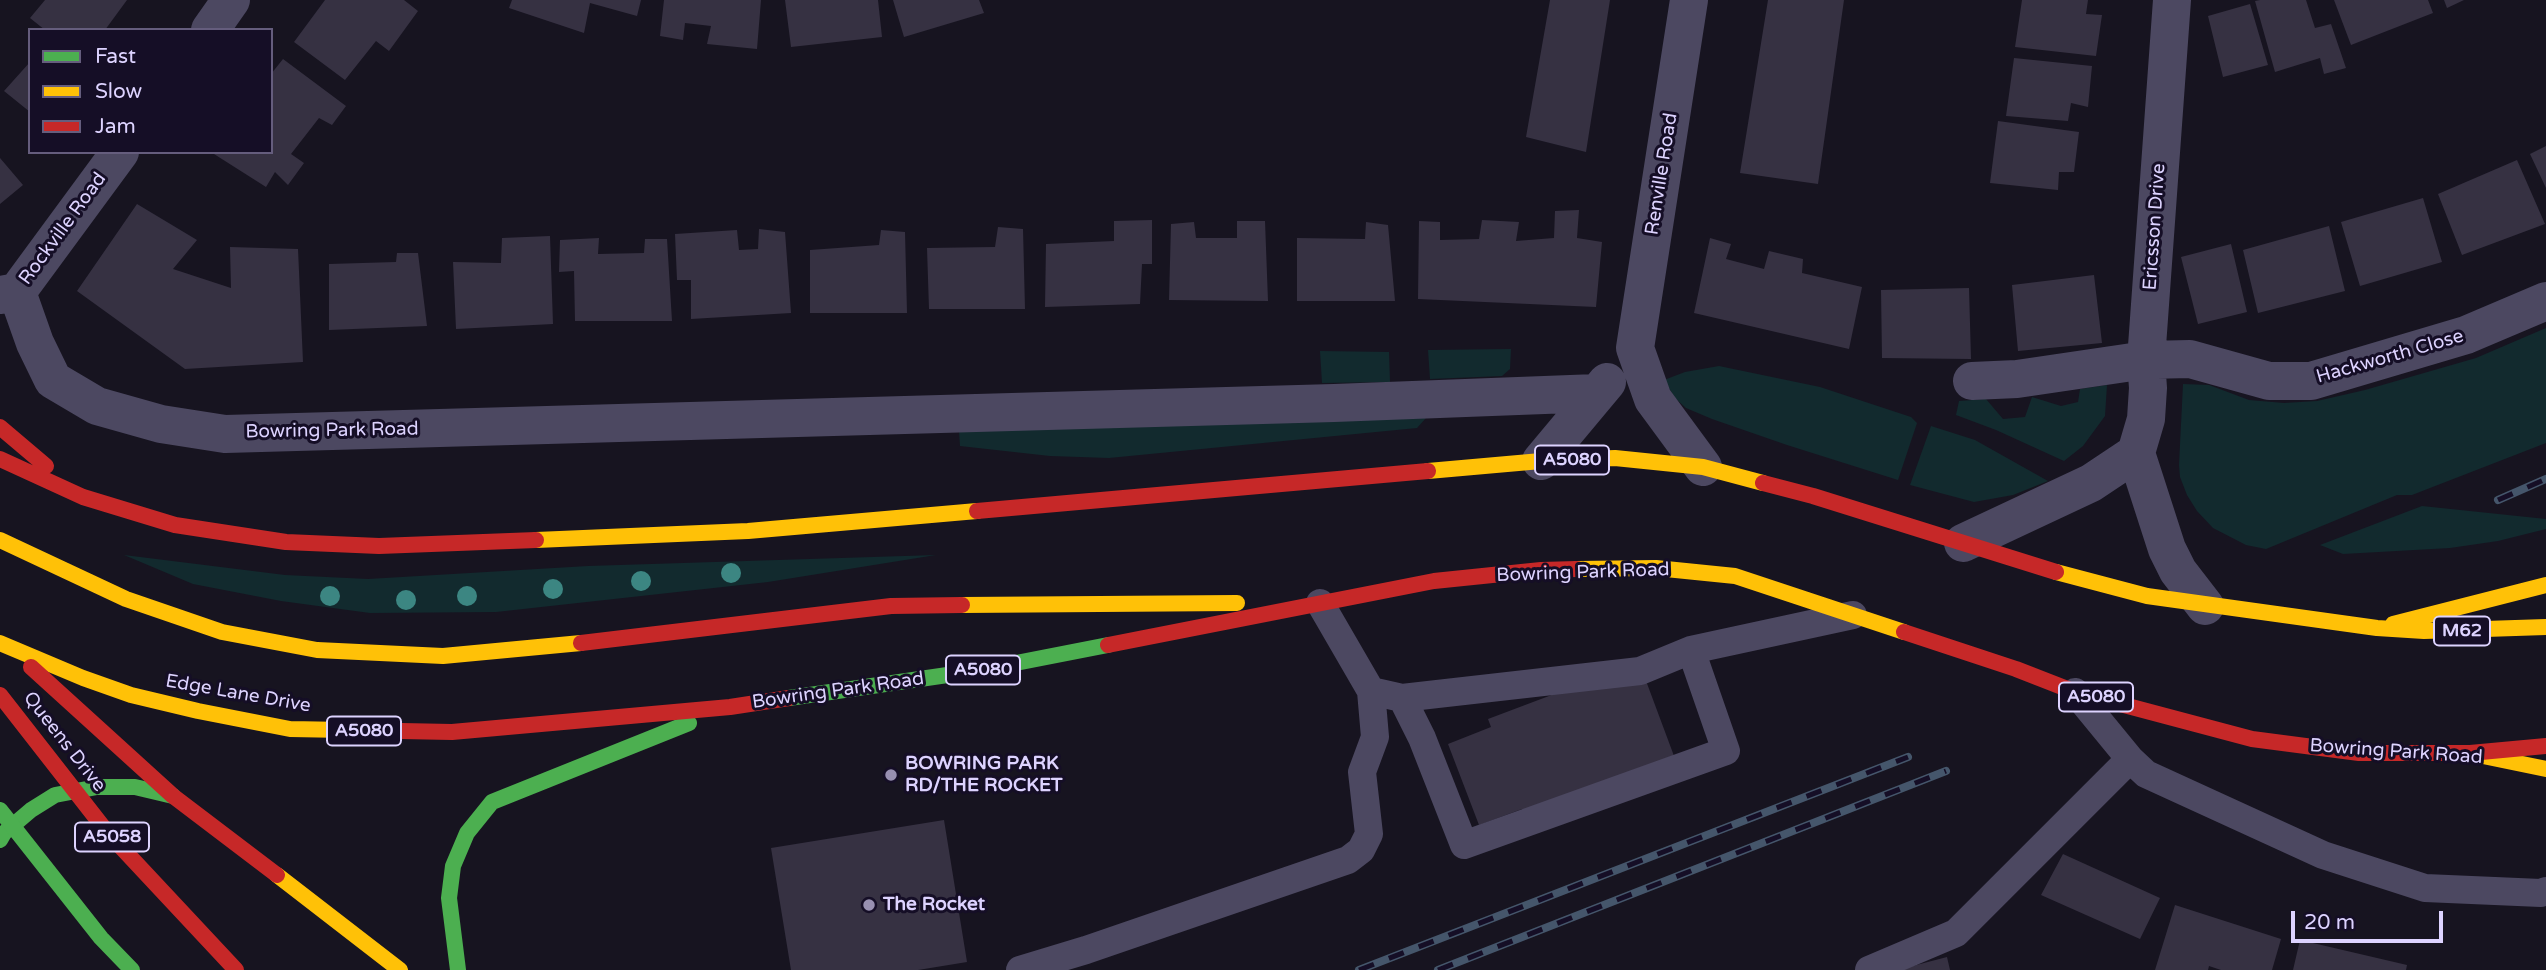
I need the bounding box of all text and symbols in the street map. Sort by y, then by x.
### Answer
legend [28,28,273,154]
text: Fast [95,44,136,69]
text: Slow [95,79,142,104]
street label: Renville Road [1641,111,1683,237]
text: Jam [95,114,136,139]
street label: Ericsson Drive [2139,163,2171,291]
street label: Rockville Road [15,168,111,290]
street label: Hackworth Close [2314,325,2466,389]
street label: Bowring Park Road [245,418,419,444]
road number: A5080 [1535,446,1609,474]
street label: Bowring Park Road [1496,559,1670,587]
road number: M62 [2434,616,2490,646]
road number: A5080 [946,656,1020,684]
street label: Bowring Park Road [751,668,925,714]
street label: Edge Lane Drive [164,670,312,718]
road number: A5080 [2059,682,2133,712]
street label: Queens Drive [18,687,110,797]
road number: A5080 [327,716,401,746]
street label: Bowring Park Road [2309,735,2483,769]
place label: BOWRING PARK RD/THE ROCKET [905,753,1063,797]
marker: BOWRING PARK RD/THE ROCKET [883,767,899,783]
road number: A5058 [75,822,149,852]
place label: The Rocket [883,894,985,916]
marker: The Rocket [861,897,877,913]
scale bar [2294,897,2446,941]
text: 20 m [2304,910,2355,935]

